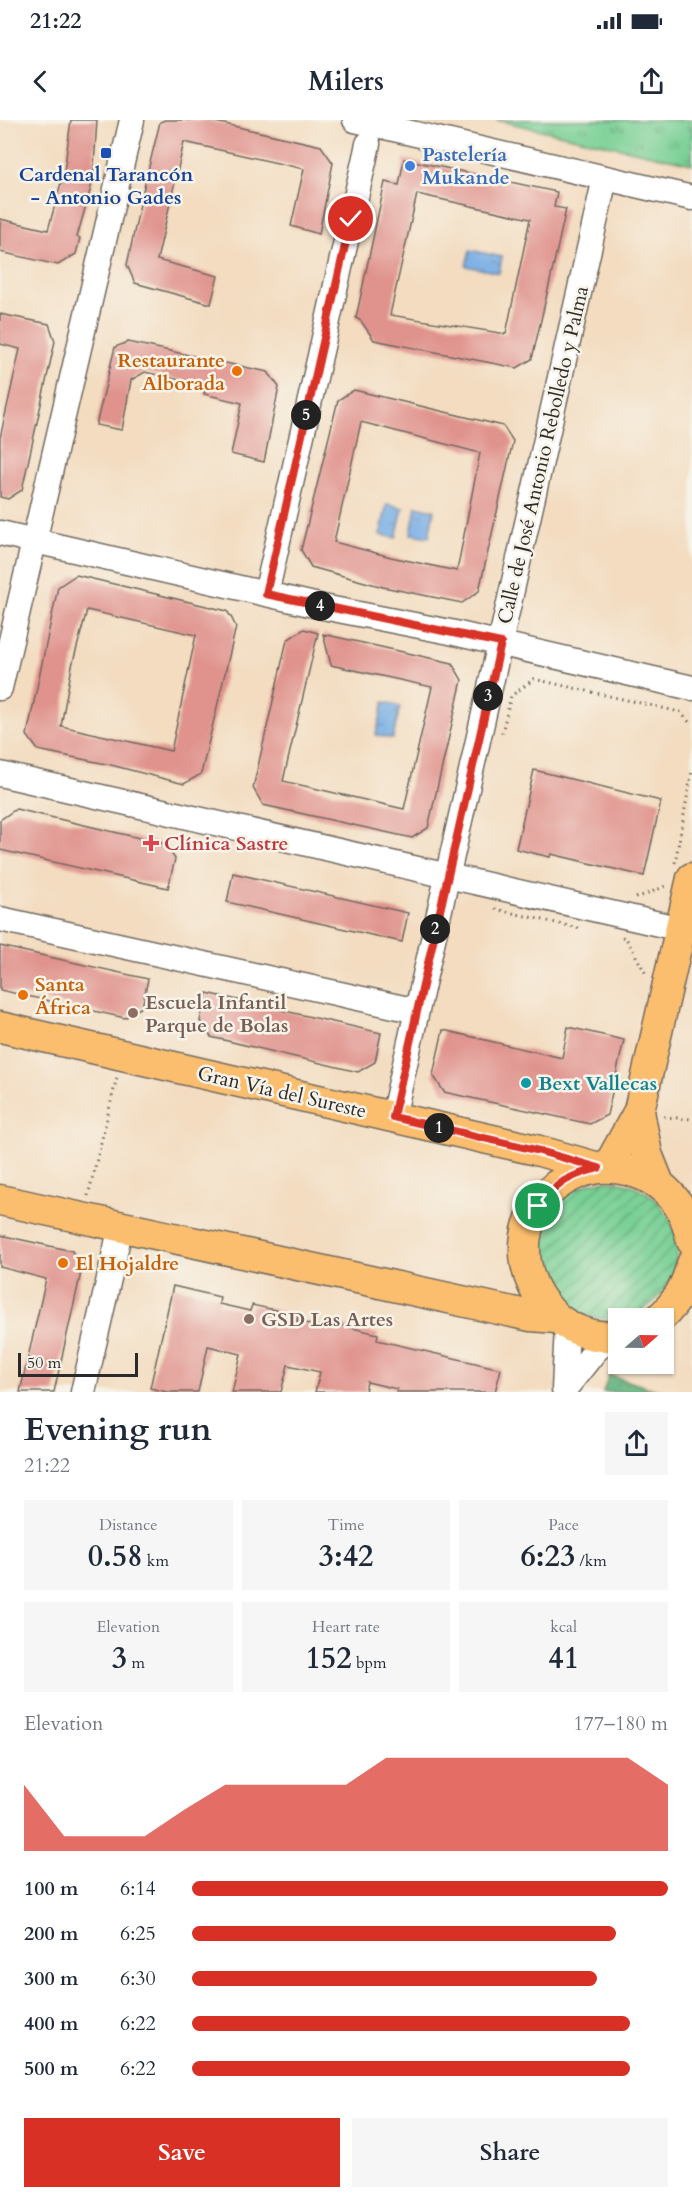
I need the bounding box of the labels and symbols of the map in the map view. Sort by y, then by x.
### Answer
place label: Pastelería Mukande [422,141,510,191]
marker: Cardenal Tarancón - Antonio Gades [99,146,113,160]
marker: Pastelería Mukande [403,159,417,173]
place label: Cardenal Tarancón - Antonio Gades [19,161,193,211]
pin [325,193,376,244]
street label: Calle de José Antonio Rebolledo y Palma [491,283,595,627]
place label: Restaurante Alborada [117,347,225,397]
marker: Restaurante Alborada [230,364,244,378]
pin: 5 [291,400,321,430]
pin: 4 [305,591,335,621]
pin: 3 [473,681,503,711]
place label: Clínica Sastre [164,830,288,857]
marker: Clínica Sastre [142,834,160,852]
pin: 2 [420,914,450,944]
place label: Santa África [35,971,91,1021]
marker: Santa África [16,988,30,1002]
place label: Escuela Infantil Parque de Bolas [145,989,288,1039]
marker: Escuela Infantil Parque de Bolas [126,1006,140,1020]
street label: Gran Vía del Sureste [195,1059,369,1125]
place label: Bext Vallecas [538,1070,657,1097]
marker: Bext Vallecas [519,1076,533,1090]
pin: 1 [424,1113,454,1143]
pin [512,1180,563,1231]
place label: El Hojaldre [75,1250,179,1277]
marker: El Hojaldre [56,1256,70,1270]
place label: GSD Las Artes [261,1306,393,1333]
north arrow [608,1308,674,1374]
marker: GSD Las Artes [242,1312,256,1326]
scale bar [18,1350,138,1378]

